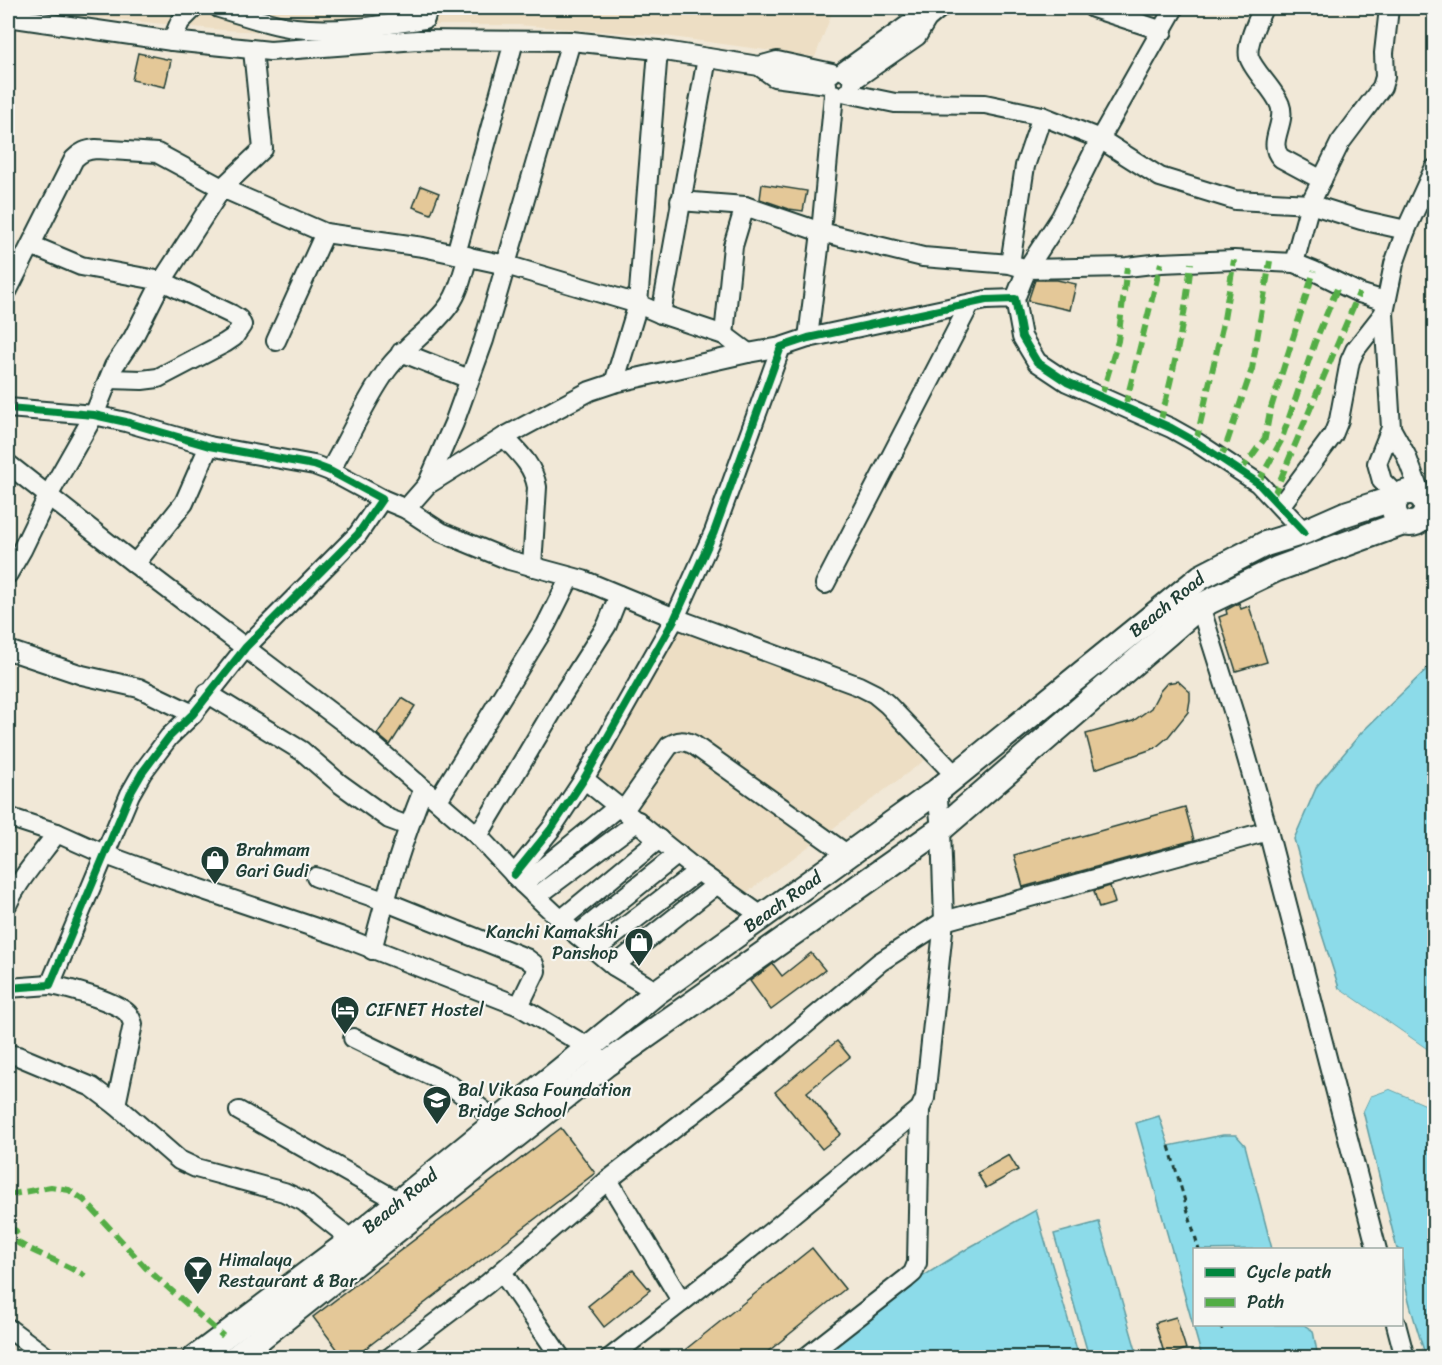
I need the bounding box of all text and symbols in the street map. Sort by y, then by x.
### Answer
street label: Beach Road [1121,563,1213,646]
place label: Brahmam Gari Gudi [236,834,310,887]
shop icon: Brahmam Gari Gudi [199,844,231,886]
street label: Beach Road [736,861,830,941]
place label: Kanchi Kamakshi Panshop [486,916,619,969]
shop icon: Kanchi Kamakshi Panshop [623,926,655,968]
hotel icon: CIFNET Hostel [329,994,361,1036]
place label: CIFNET Hostel [366,994,485,1026]
place label: Bal Vikasa Foundation Bridge School [458,1074,632,1127]
school or university icon: Bal Vikasa Foundation Bridge School [421,1084,453,1126]
street label: Beach Road [354,1159,446,1242]
place label: Himalaya Restaurant & Bar [219,1244,358,1297]
legend [1193,1248,1403,1326]
bar icon: Himalaya Restaurant & Bar [182,1254,214,1296]
text: Cycle path [1247,1256,1331,1288]
text: Path [1247,1286,1284,1318]

